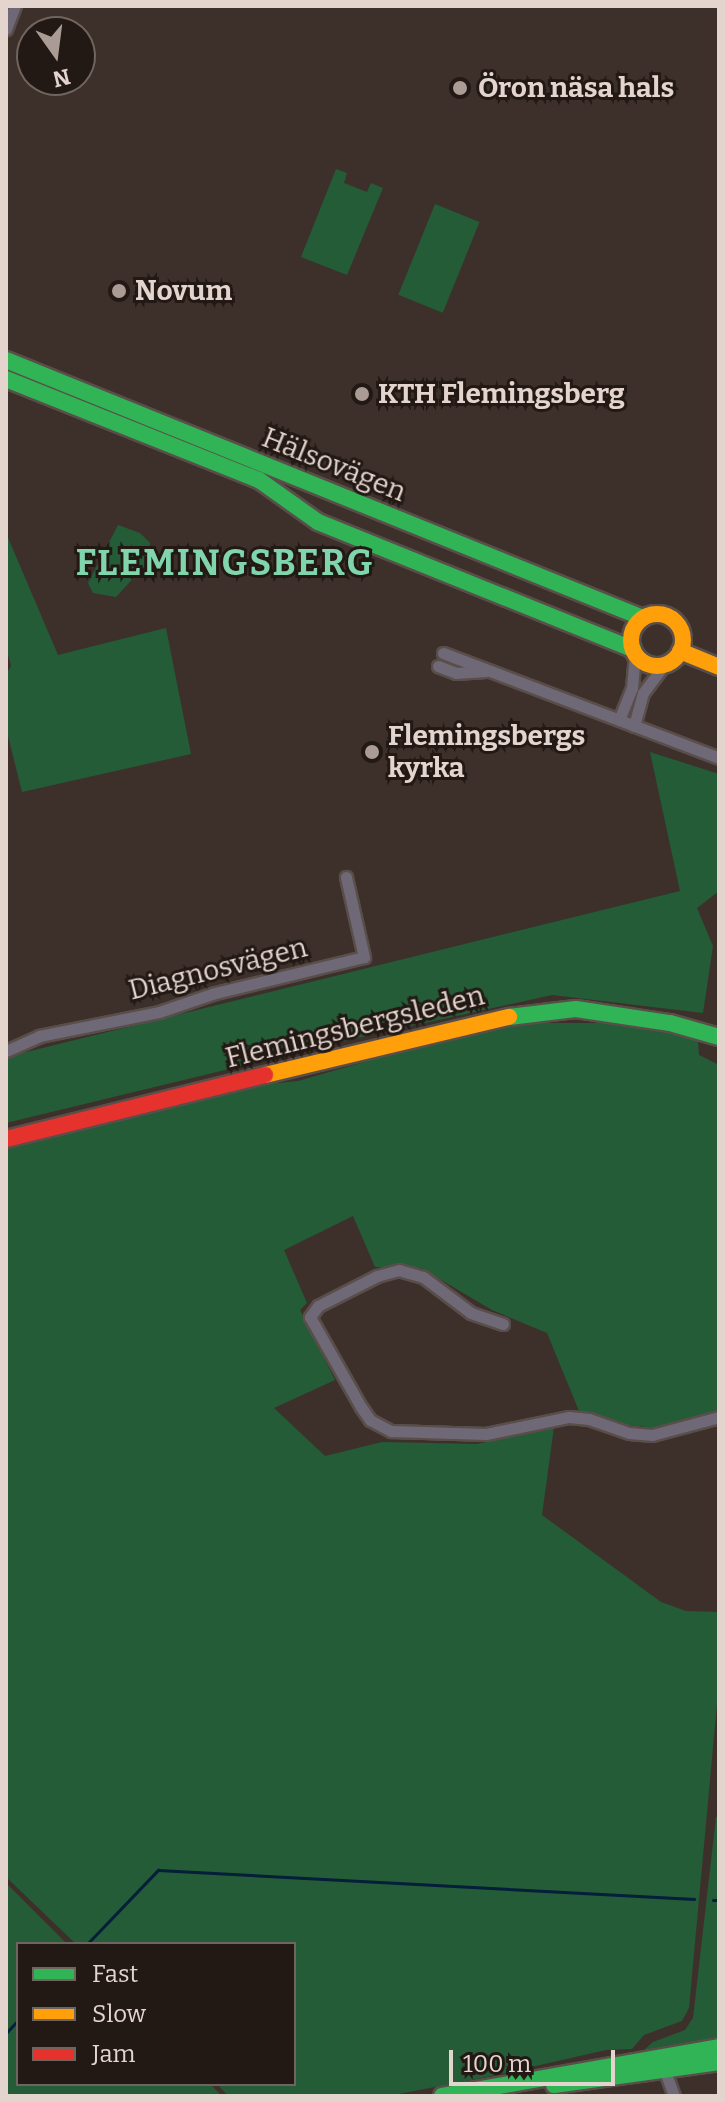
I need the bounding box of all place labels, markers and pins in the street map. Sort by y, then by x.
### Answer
place label: Öron näsa hals [478,71,674,105]
marker: Öron näsa hals [449,77,471,99]
place label: Novum [135,274,232,308]
marker: Novum [110,282,128,300]
place label: KTH Flemingsberg [378,377,625,411]
marker: KTH Flemingsberg [353,385,371,403]
place label: Flemingsbergs kyrka [388,719,585,785]
marker: Flemingsbergs kyrka [363,743,381,761]

